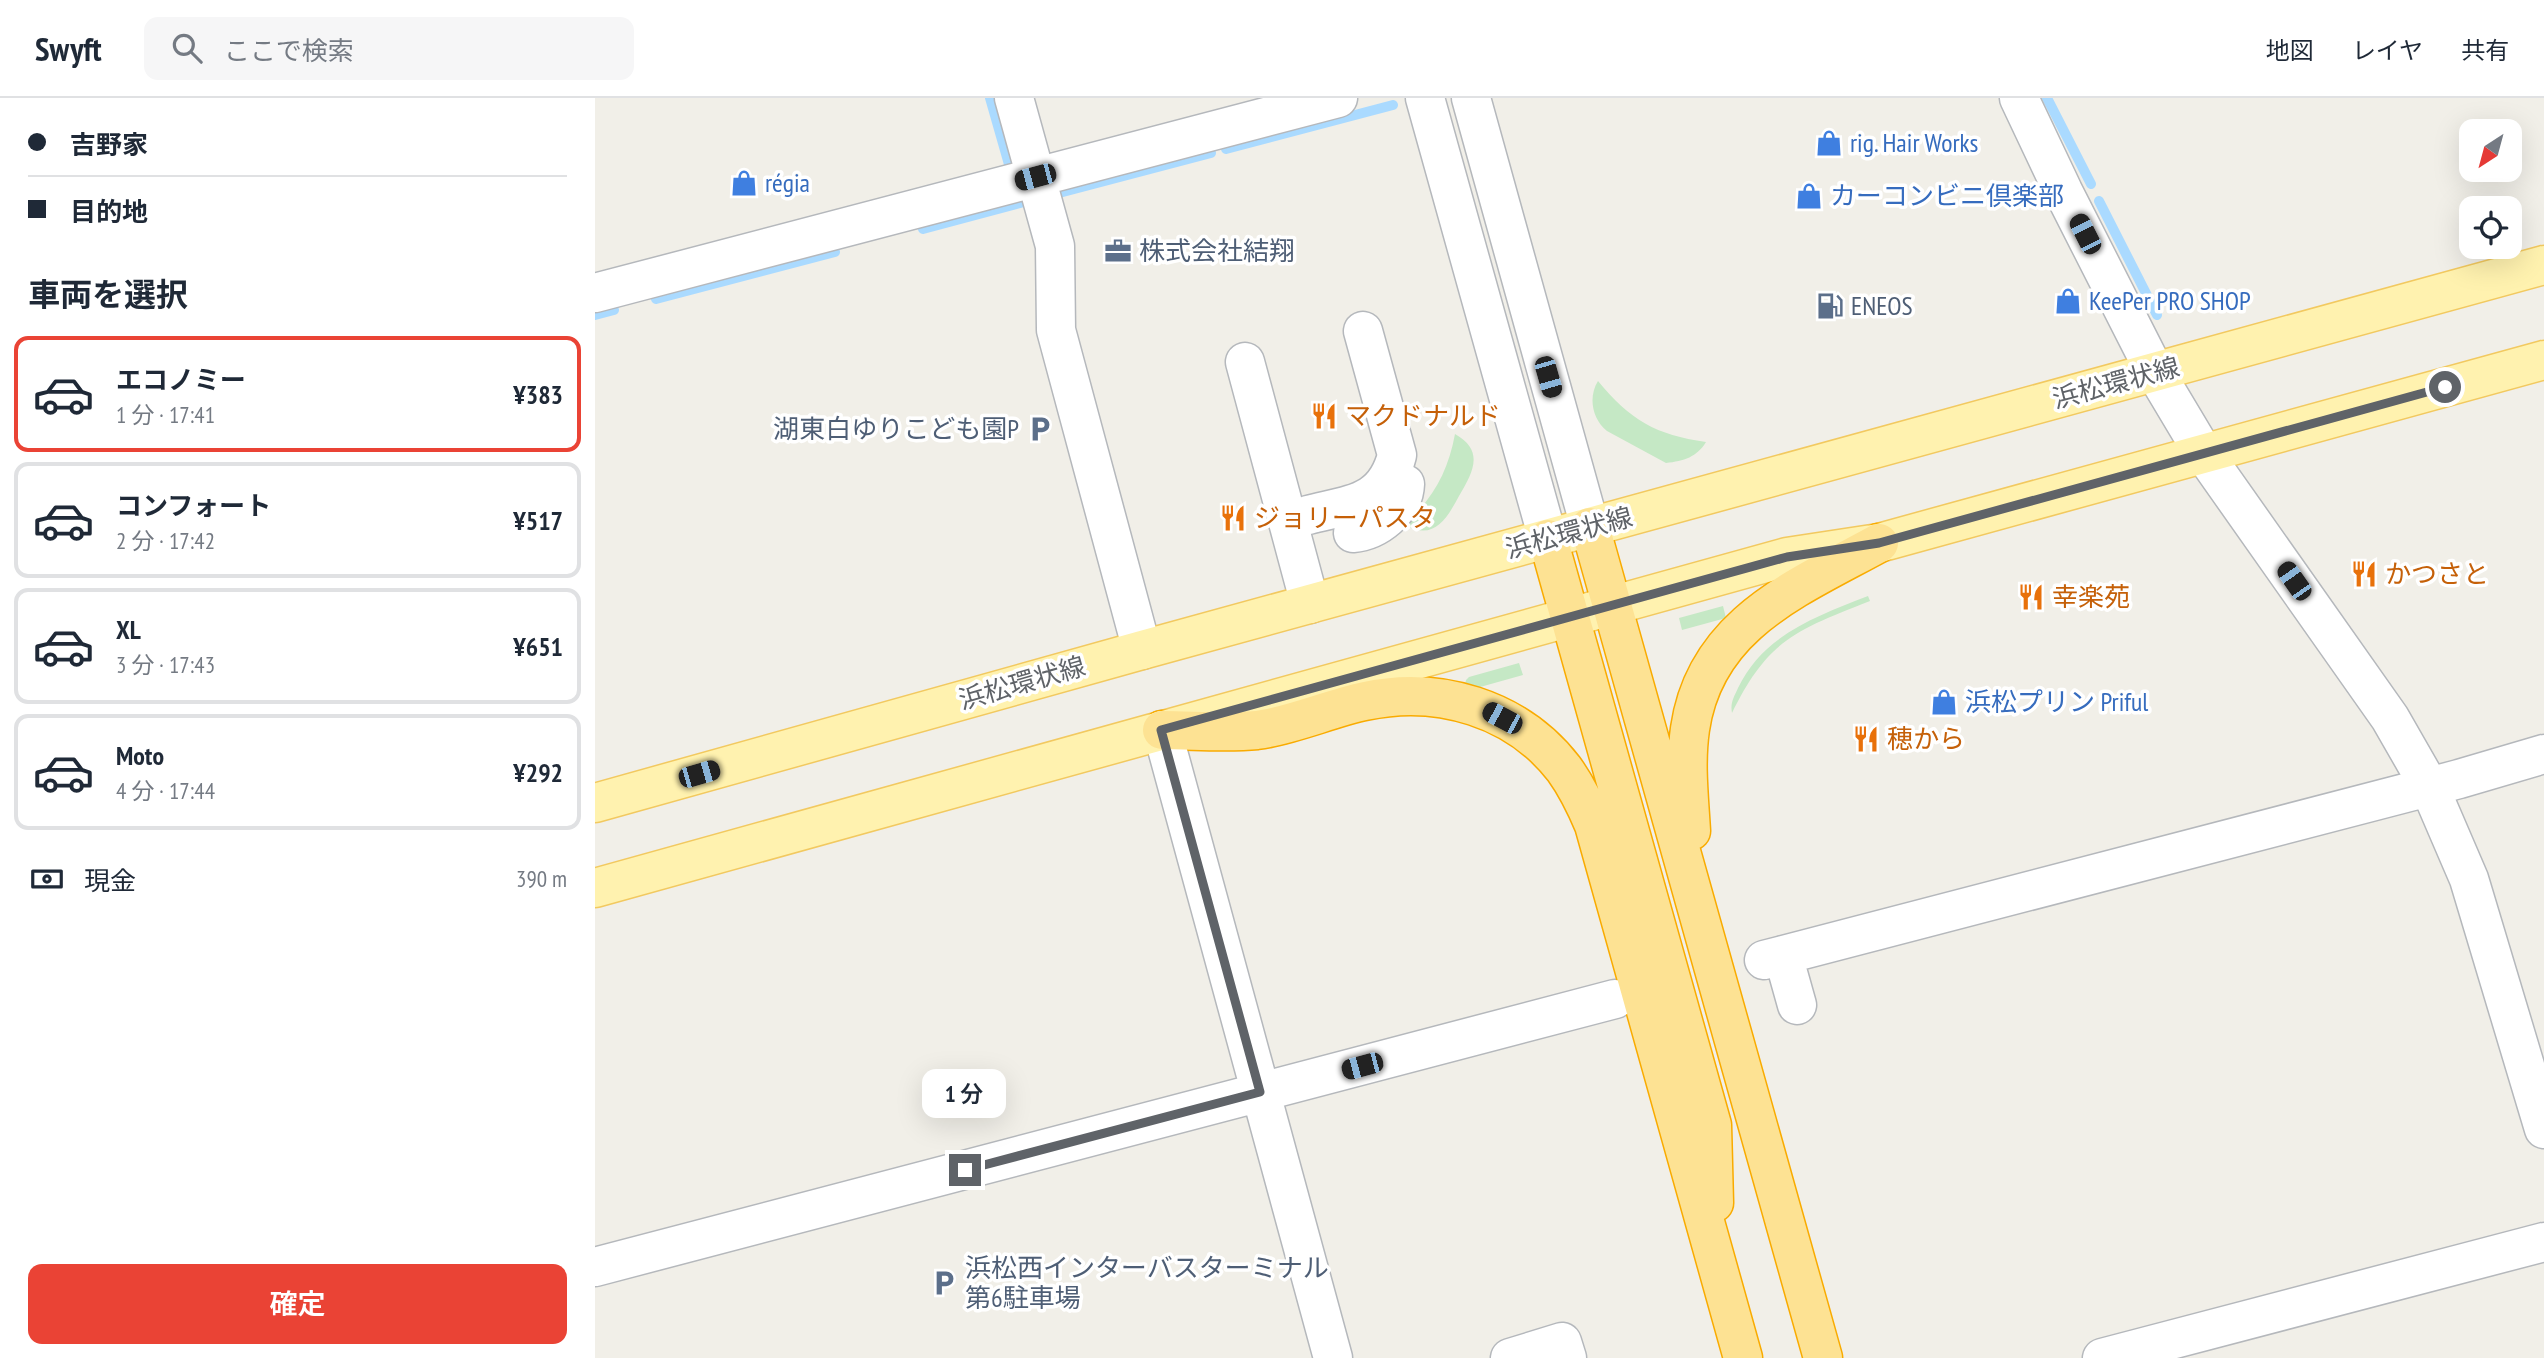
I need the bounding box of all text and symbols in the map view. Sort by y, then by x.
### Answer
search box [144,17,634,80]
text: Swyft [35,27,102,70]
icon: search [168,29,206,67]
text: ここで検索 [224,34,354,67]
text: 地図 [2266,35,2314,66]
text: レイヤ [2352,35,2423,66]
text: 共有 [2461,35,2509,66]
north arrow [2459,119,2522,182]
map controls [2459,119,2522,259]
place label: rig. Hair Works [1850,126,1978,159]
text: 吉野家 [70,128,148,161]
shop icon: rig. Hair Works [1814,128,1844,158]
car [1012,161,1059,193]
place label: régia [765,166,810,199]
shop icon: régia [729,168,759,198]
place label: カーコンビニ倶楽部 [1830,179,2064,212]
shop icon: カーコンビニ倶楽部 [1794,181,1824,211]
text: 目的地 [70,195,148,228]
button: locate [2459,196,2522,259]
car [2067,211,2104,257]
place label: 株式会社結翔 [1139,234,1295,267]
office icon: 株式会社結翔 [1103,236,1133,266]
text: 車両を選択 [28,273,188,315]
place label: KeePer PRO SHOP [2089,284,2251,317]
shop icon: KeePer PRO SHOP [2053,286,2083,316]
place label: ENEOS [1851,289,1913,322]
fuel station icon: ENEOS [1815,291,1845,321]
street label: 浜松環状線 [2049,350,2183,415]
car [1533,354,1564,400]
icon: car [32,363,95,426]
text: エコノミー [116,363,246,396]
route start [2429,371,2461,403]
text: ¥383 [513,378,563,411]
place label: マクドナルド [1345,399,1501,432]
text: 1 分 · 17:41 [116,400,215,429]
restaurant icon: マクドナルド [1309,401,1339,431]
place label: 湖東白ゆりこども園P [773,412,1019,445]
parking icon: 湖東白ゆりこども園P [1025,414,1055,444]
icon: car [32,489,95,552]
text: コンフォート [116,489,271,522]
street label: 浜松環状線 [1502,500,1636,565]
place label: ジョリーパスタ [1254,501,1436,534]
restaurant icon: ジョリーパスタ [1218,503,1248,533]
text: ¥517 [513,504,563,537]
text: 2 分 · 17:42 [116,526,215,555]
place label: かつさと [2385,557,2489,590]
car [2274,558,2315,604]
restaurant icon: かつさと [2349,559,2379,589]
place label: 幸楽苑 [2052,580,2130,613]
restaurant icon: 幸楽苑 [2016,582,2046,612]
text: XL [116,613,141,646]
icon: car [32,615,95,678]
text: ¥651 [513,630,563,663]
street label: 浜松環状線 [955,649,1089,716]
text: 3 分 · 17:43 [116,650,215,679]
place label: 浜松プリン Priful [1965,685,2148,718]
shop icon: 浜松プリン Priful [1929,687,1959,717]
car [1479,699,1526,737]
place label: 穂から [1887,722,1965,755]
restaurant icon: 穂から [1851,724,1881,754]
text: Moto [116,739,164,772]
icon: car [32,741,95,804]
text: ¥292 [513,756,563,789]
car [676,758,723,790]
text: 4 分 · 17:44 [116,776,215,805]
icon: cash [28,860,66,898]
text: 現金 [84,864,136,897]
text: 390 m [516,864,567,893]
car [1339,1050,1386,1082]
callout: 1 分 [923,1068,1007,1118]
text: 1 分 [945,1079,983,1108]
route end [949,1154,981,1186]
place label: 浜松西インターバスターミナル 第6駐車場 [965,1251,1329,1314]
button: 確定 [28,1264,567,1344]
parking icon: 浜松西インターバスターミナル 第6駐車場 [929,1268,959,1298]

